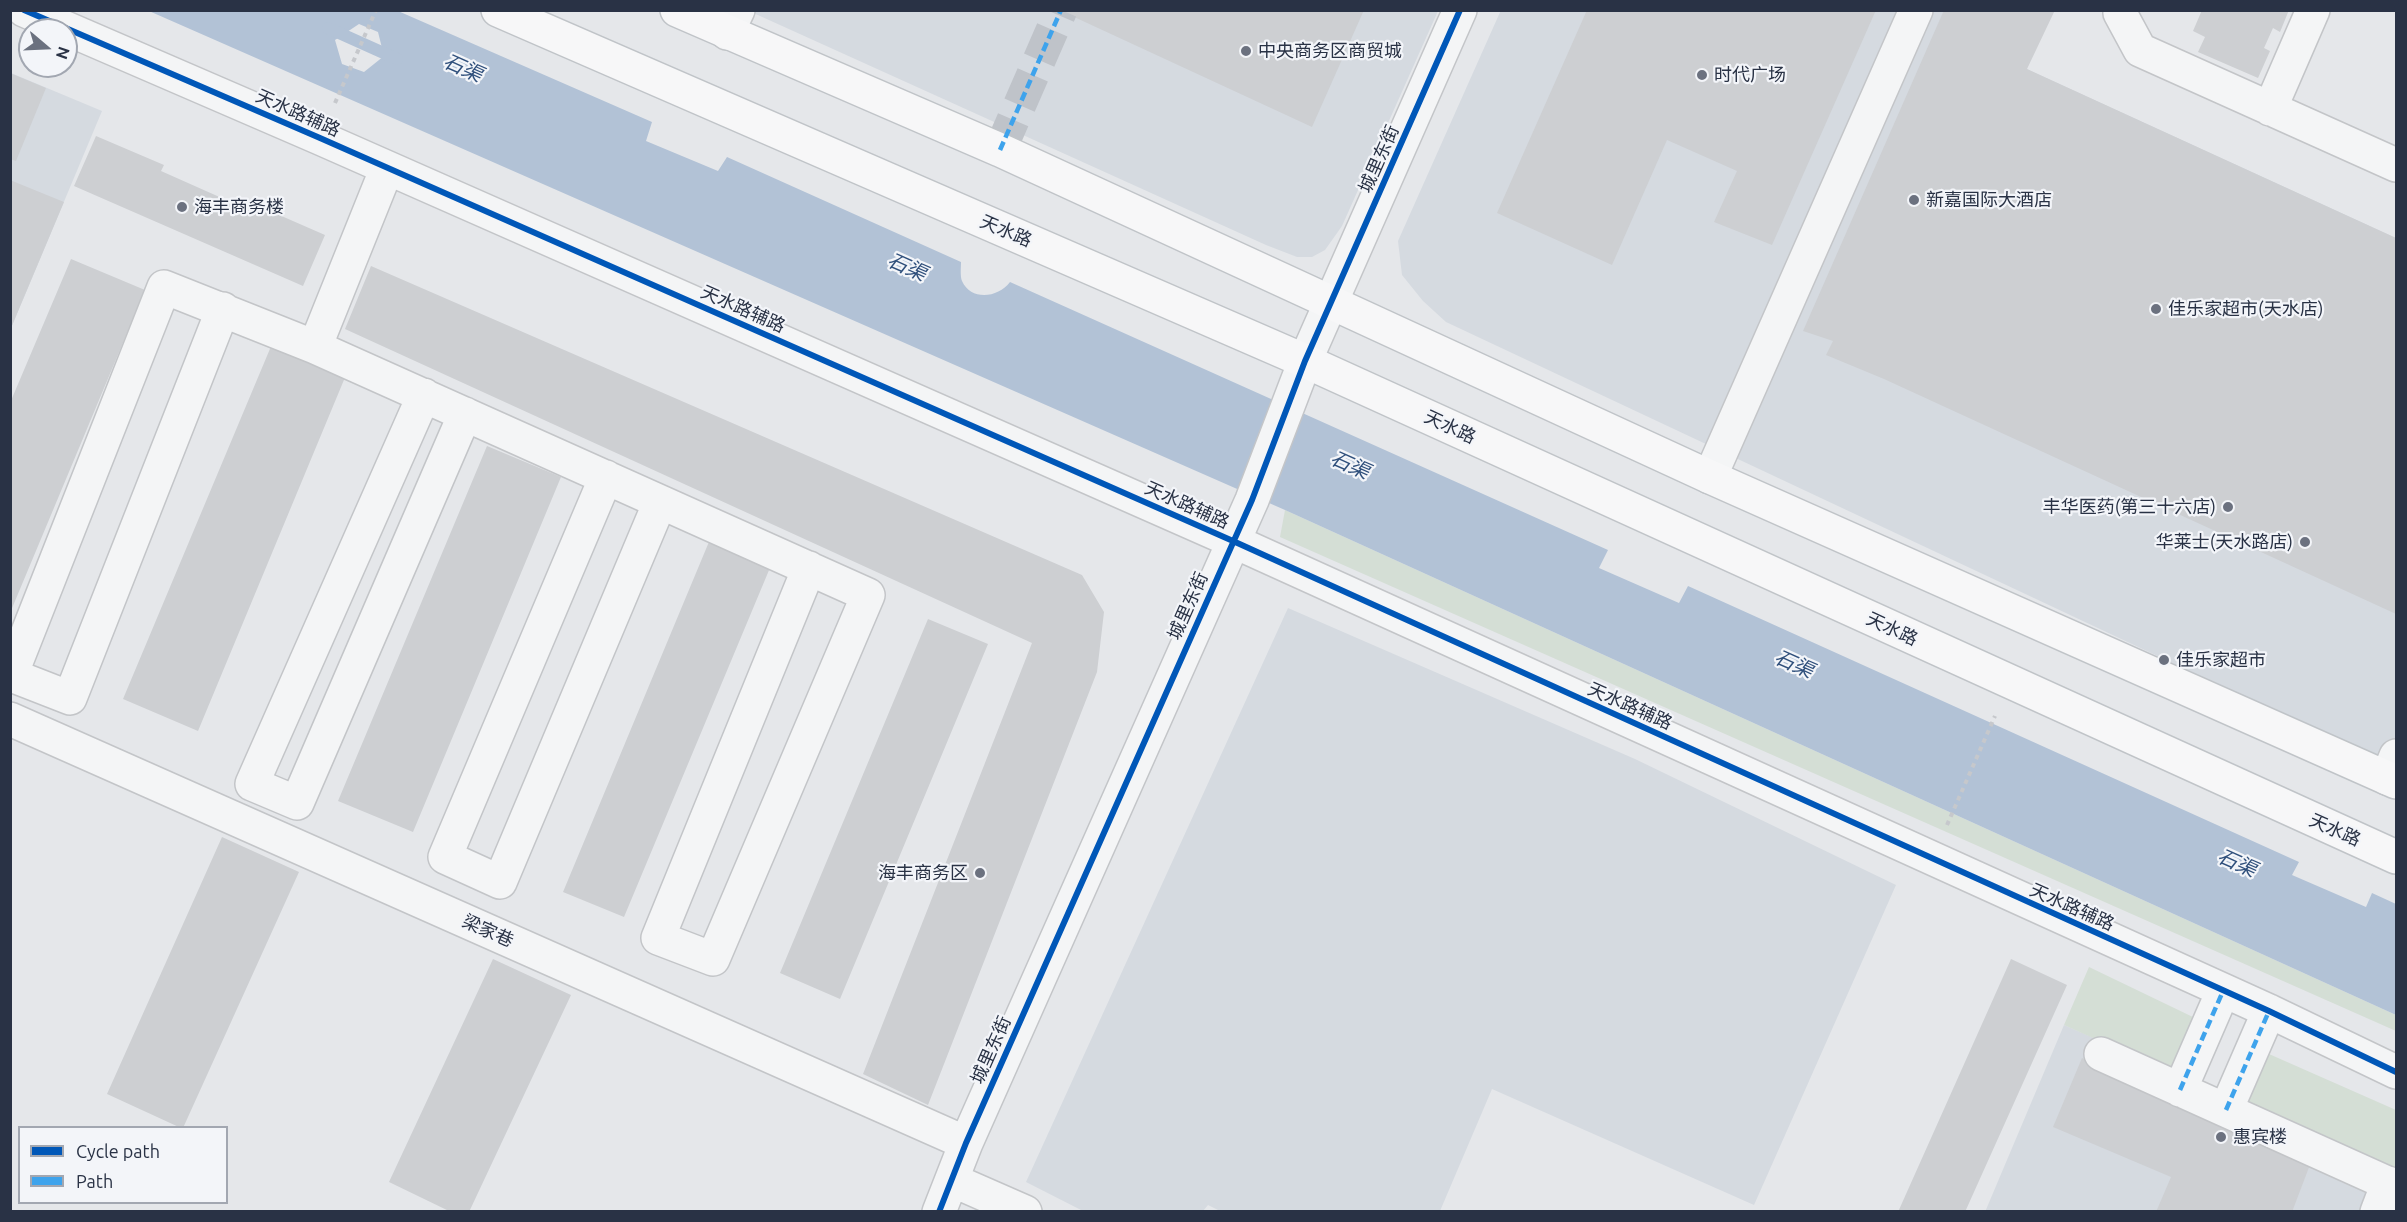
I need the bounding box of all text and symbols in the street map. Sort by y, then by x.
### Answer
north arrow [18,18,78,78]
place label: 中央商务区商贸城 [1258,40,1402,62]
marker: 中央商务区商贸城 [1239,44,1253,58]
text: N [53,45,74,62]
water label: 石渠 [440,49,486,87]
place label: 时代广场 [1714,64,1786,86]
marker: 时代广场 [1695,68,1709,82]
street label: 天水路辅路 [252,85,344,141]
street label: 城里东街 [1354,122,1404,196]
place label: 新嘉国际大酒店 [1926,189,2052,211]
marker: 新嘉国际大酒店 [1907,193,1921,207]
place label: 海丰商务楼 [194,196,284,218]
marker: 海丰商务楼 [175,200,189,214]
street label: 天水路 [977,211,1035,251]
water label: 石渠 [884,248,930,286]
street label: 天水路辅路 [697,281,789,337]
place label: 佳乐家超市(天水店) [2168,298,2323,320]
marker: 佳乐家超市(天水店) [2149,302,2163,316]
street label: 天水路 [1421,406,1479,448]
water label: 石渠 [1327,446,1373,484]
street label: 天水路辅路 [1141,477,1233,533]
place label: 丰华医药(第三十六店) [2043,496,2216,518]
marker: 丰华医药(第三十六店) [2221,500,2235,514]
place label: 华莱士(天水路店) [2156,531,2293,553]
marker: 华莱士(天水路店) [2298,535,2312,549]
street label: 城里东街 [1163,569,1213,643]
street label: 天水路 [1863,608,1921,650]
water label: 石渠 [1771,645,1817,683]
place label: 佳乐家超市 [2176,649,2266,671]
marker: 佳乐家超市 [2157,653,2171,667]
street label: 天水路辅路 [1584,678,1676,734]
street label: 天水路 [2306,809,2364,851]
water label: 石渠 [2214,844,2260,882]
place label: 海丰商务区 [878,862,968,884]
marker: 海丰商务区 [973,866,987,880]
street label: 天水路辅路 [2026,879,2118,935]
street label: 梁家巷 [459,910,517,952]
street label: 城里东街 [966,1013,1016,1087]
legend [18,1126,228,1204]
place label: 惠宾楼 [2233,1126,2287,1148]
marker: 惠宾楼 [2214,1130,2228,1144]
text: Cycle path [76,1141,160,1161]
text: Path [76,1171,113,1191]

